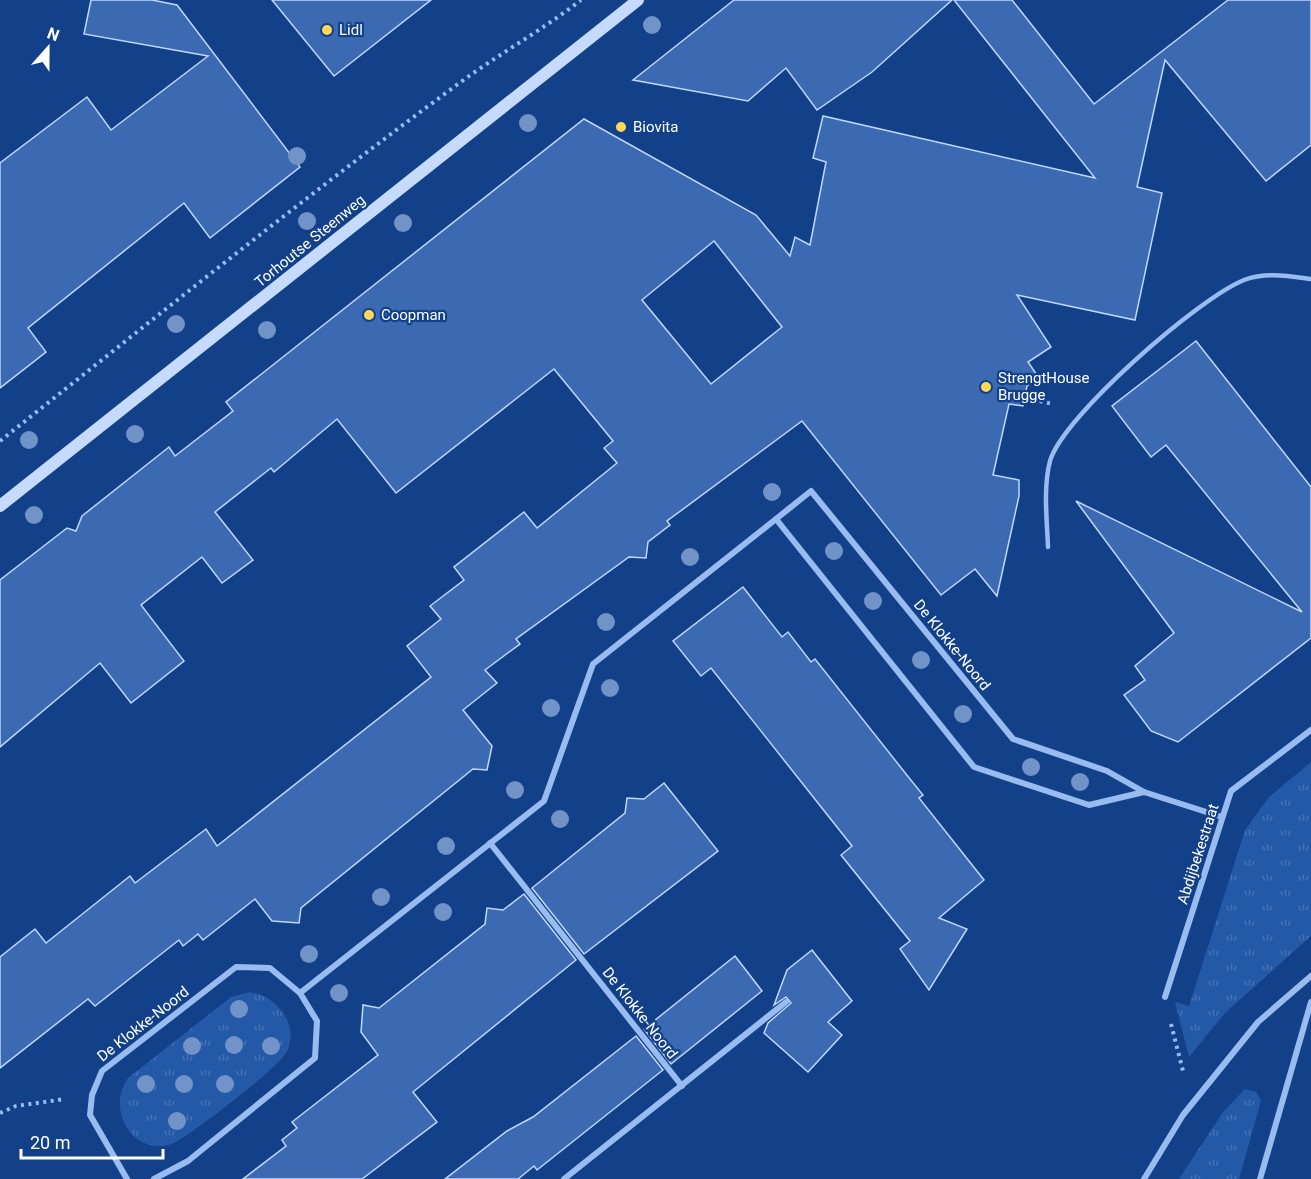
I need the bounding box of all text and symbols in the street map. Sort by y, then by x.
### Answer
north arrow [18,18,78,78]
place label: Lidl [339,21,363,39]
marker: Lidl [320,23,334,37]
text: N [45,24,62,45]
place label: Biovita [633,118,678,136]
marker: Biovita [614,120,628,134]
street label: Torhoutse Steenweg [251,191,369,291]
place label: Coopman [381,306,446,324]
marker: Coopman [362,308,376,322]
place label: StrengtHouse Brugge [998,369,1090,404]
marker: StrengtHouse Brugge [979,380,993,394]
street label: De Klokke-Noord [910,596,994,694]
street label: Abdijbekestraat [1173,802,1223,906]
street label: De Klokke-Noord [599,964,681,1062]
street label: De Klokke-Noord [94,983,192,1065]
scale bar [21,1122,164,1160]
text: 20 m [30,1132,70,1153]

